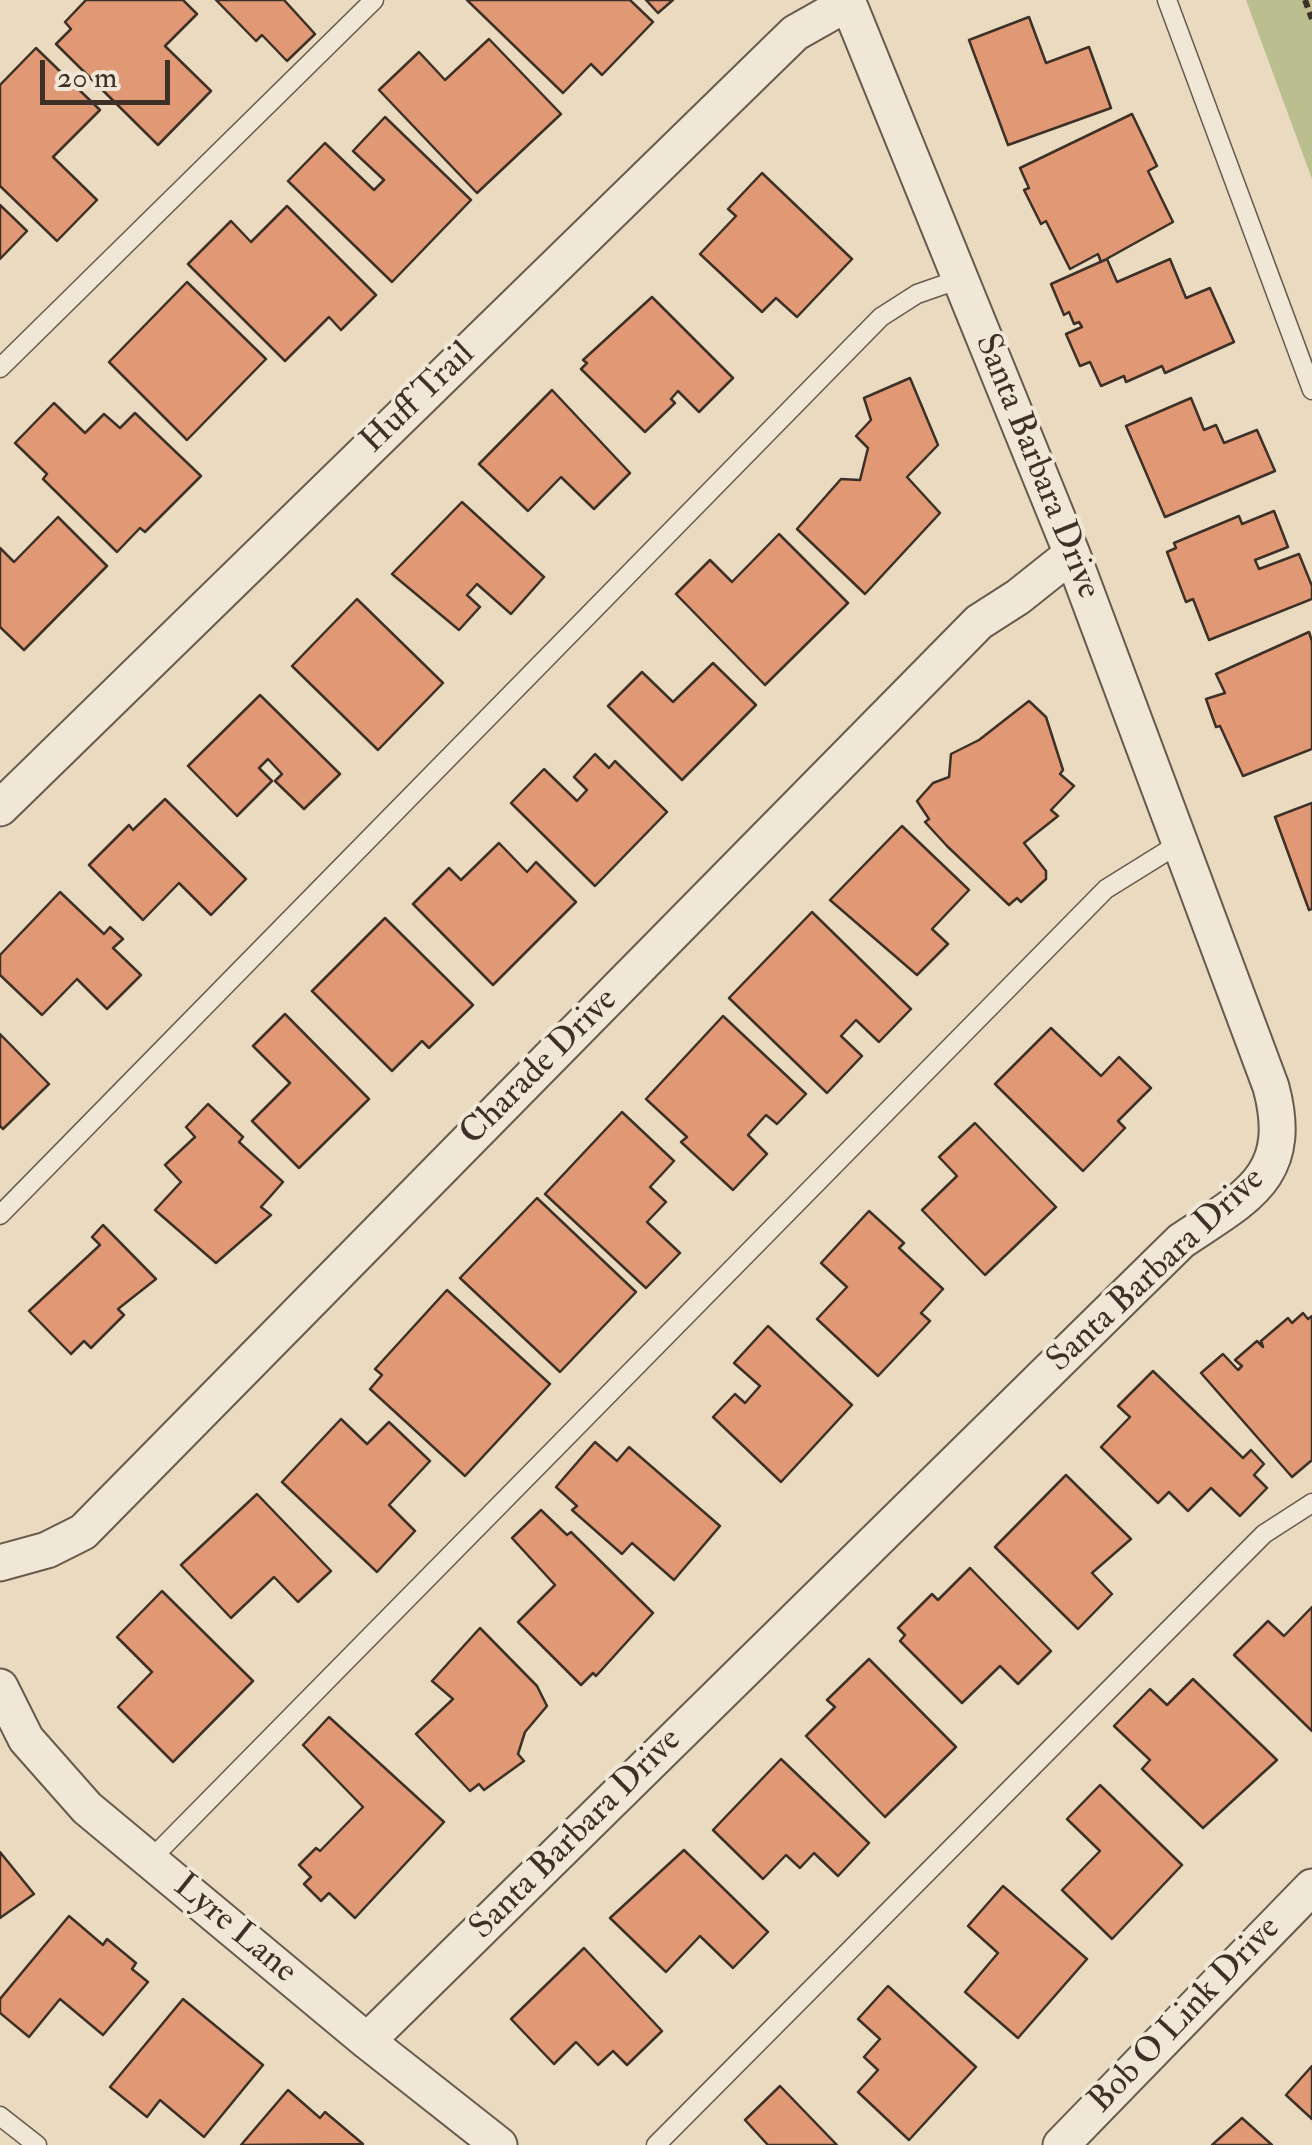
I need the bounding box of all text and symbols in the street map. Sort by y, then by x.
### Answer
scale bar [45,40,175,102]
text: 20 m [57,59,117,96]
street label: Santa Barbara Drive [964,329,1108,605]
street label: Huff Trail [353,335,485,463]
street label: Charade Drive [453,981,627,1155]
street label: Santa Barbara Drive [1040,1160,1274,1382]
street label: Santa Barbara Drive [463,1721,691,1949]
street label: Lyre Lane [164,1866,304,1994]
street label: Bob O Link Drive [1082,1909,1290,2123]

